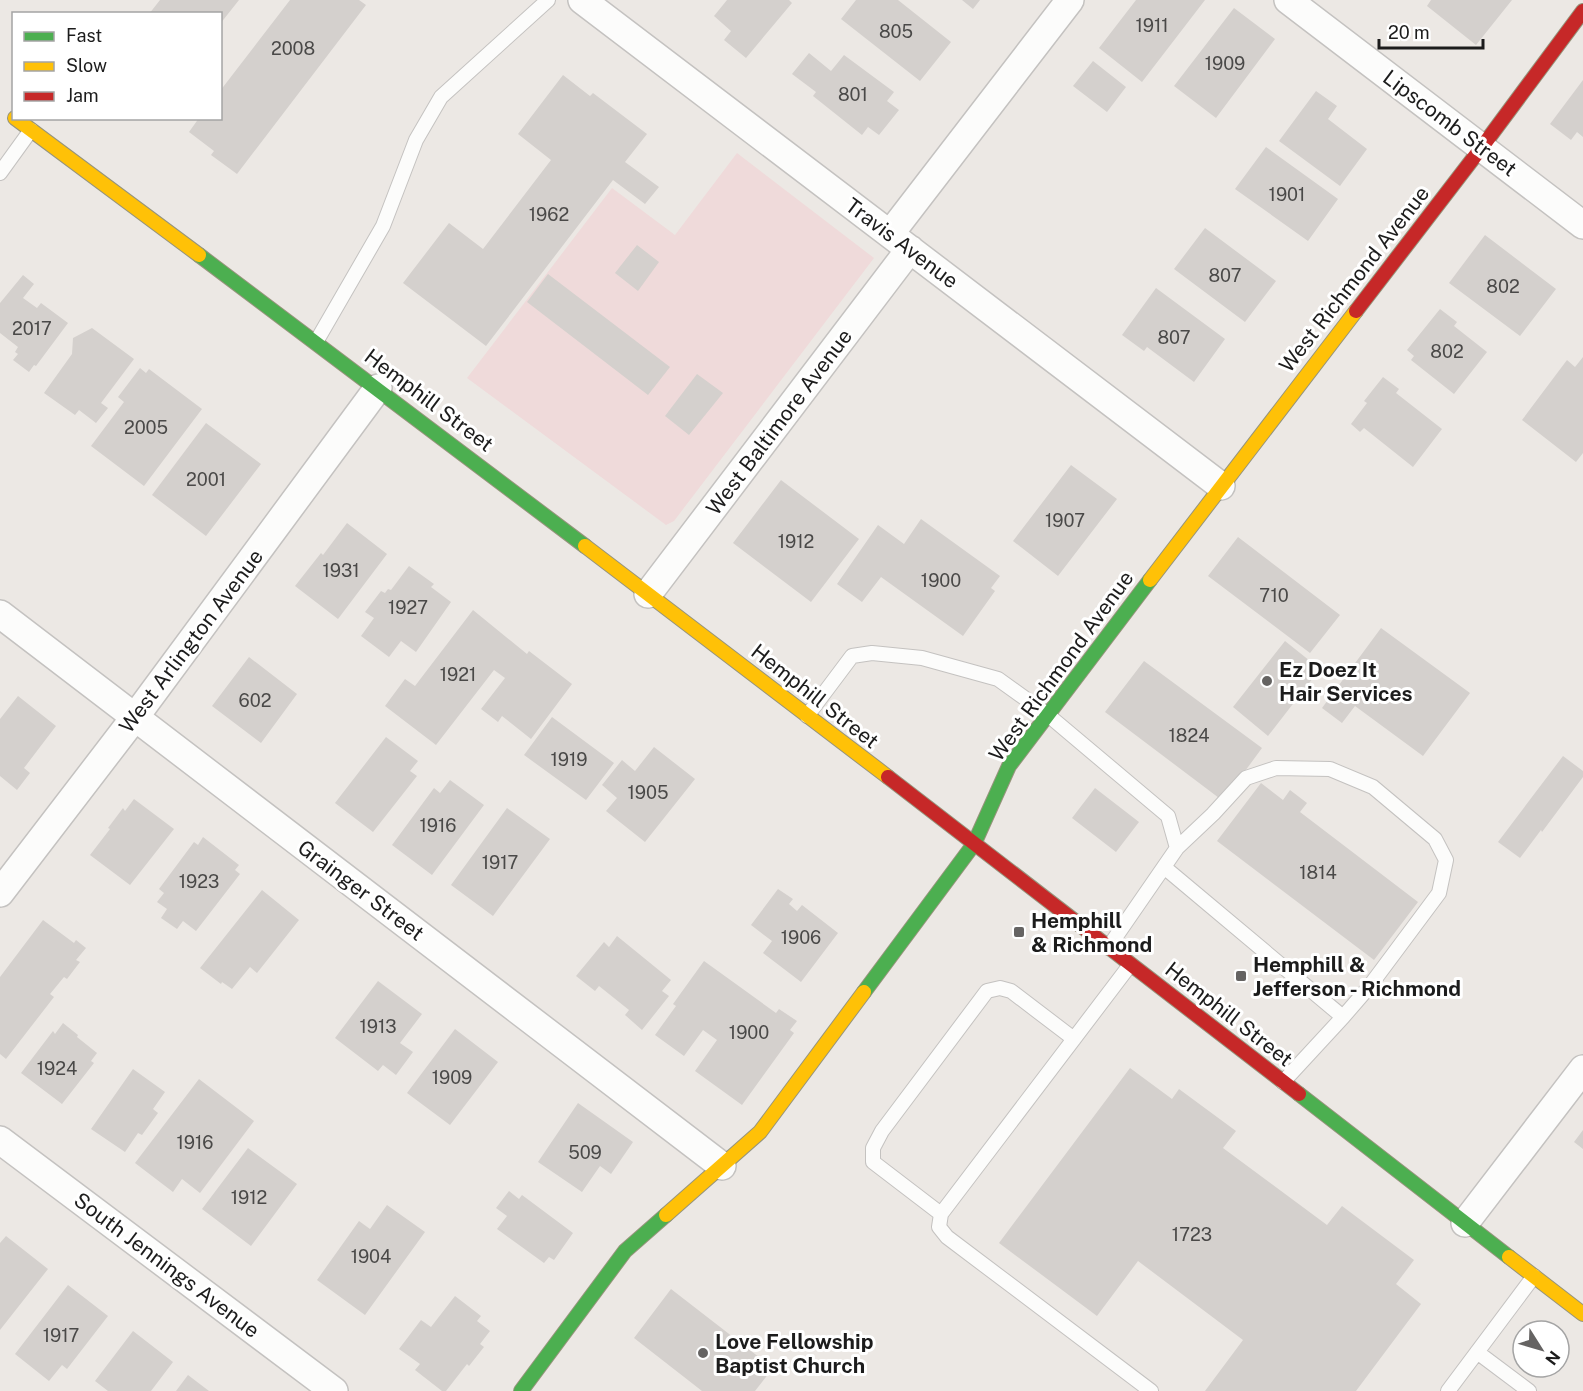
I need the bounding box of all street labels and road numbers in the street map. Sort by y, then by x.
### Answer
street label: Lipscomb Street [1378,65,1522,181]
street label: West Richmond Avenue [1274,181,1434,377]
street label: Travis Avenue [841,193,963,293]
street label: West Baltimore Avenue [701,324,857,520]
street label: Hemphill Street [360,343,498,457]
street label: West Arlington Avenue [114,544,268,738]
street label: West Richmond Avenue [984,566,1138,766]
street label: Hemphill Street [746,638,884,754]
street label: Grainger Street [293,834,429,946]
street label: Hemphill Street [1160,956,1298,1072]
street label: South Jennings Avenue [69,1187,265,1343]

